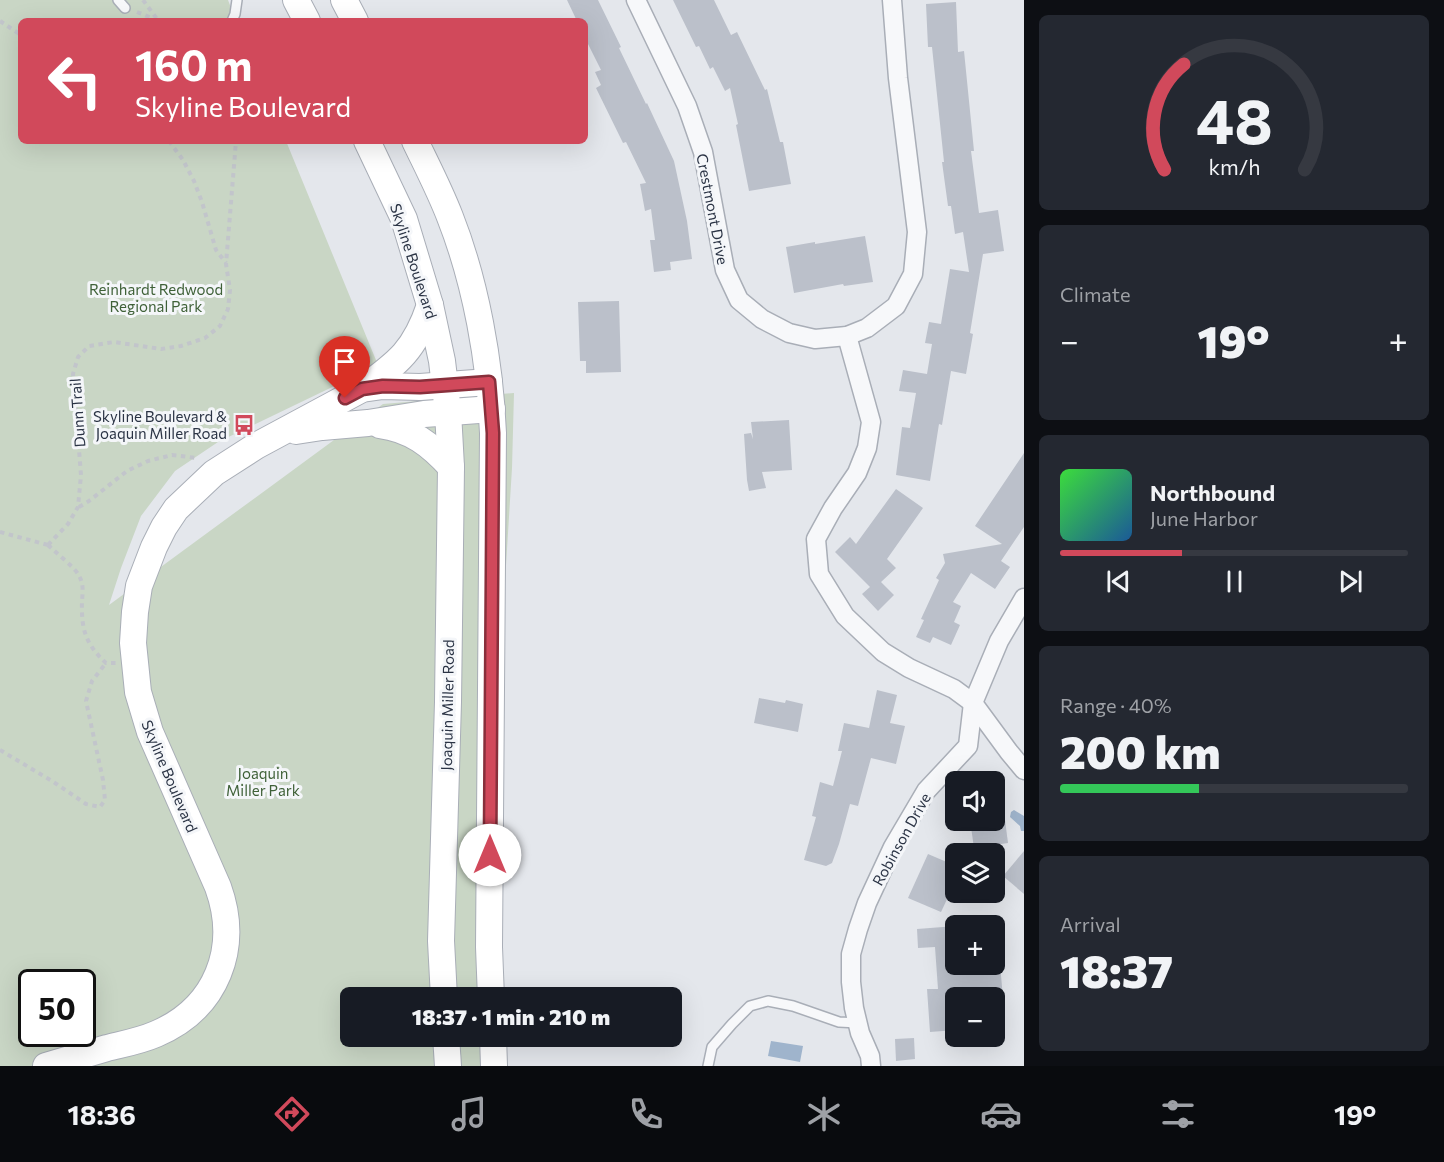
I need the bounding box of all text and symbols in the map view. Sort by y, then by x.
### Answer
text: 160 m [135,38,253,90]
icon: left [36,42,114,120]
text: 48 [1196,81,1272,157]
text: Skyline Boulevard [135,90,351,123]
street label: Crestmont Drive [693,152,733,266]
text: km/h [1208,153,1260,179]
street label: Skyline Boulevard [387,201,441,321]
park label: Reinhardt Redwood Regional Park [89,280,223,315]
text: Climate [1060,282,1130,306]
text: 19° [1198,312,1270,367]
text: − [1060,319,1079,360]
text: + [1389,319,1408,360]
pin [319,336,370,398]
icon: arrive [328,345,361,378]
street label: Dunn Trail [66,378,88,448]
place label: Skyline Boulevard & Joaquin Miller Road [93,407,227,442]
bus stop icon: Skyline Boulevard & Joaquin Miller Road [232,413,256,437]
text: Northbound [1150,479,1275,506]
text: June Harbor [1150,506,1258,530]
icon: previous [1102,565,1135,598]
icon: pause [1218,565,1251,598]
icon: next [1334,565,1367,598]
street label: Joaquin Miller Road [437,639,457,771]
text: Range · 40% [1060,693,1172,717]
street label: Skyline Boulevard [138,717,202,835]
text: 200 km [1060,723,1221,778]
park label: Joaquin Miller Park [226,764,300,799]
map controls [945,771,1005,1047]
button: sound [945,771,1005,831]
street label: Robinson Drive [868,789,934,889]
position arrow [458,823,522,887]
button: layers [945,843,1005,903]
text: Arrival [1060,912,1121,936]
button: + [945,915,1005,975]
text: 18:37 [1060,942,1173,997]
speed limit sign: 50 [18,969,96,1047]
button: − [945,987,1005,1047]
text: 18:37 · 1 min · 210 m [412,1003,610,1030]
icon: directions [271,1093,313,1135]
icon: music [448,1093,490,1135]
icon: phone [625,1093,667,1135]
icon: climate [803,1093,845,1135]
icon: car [980,1093,1022,1135]
icon: filters [1157,1093,1199,1135]
text: 18:36 [68,1098,136,1131]
text: 19° [1334,1098,1376,1131]

